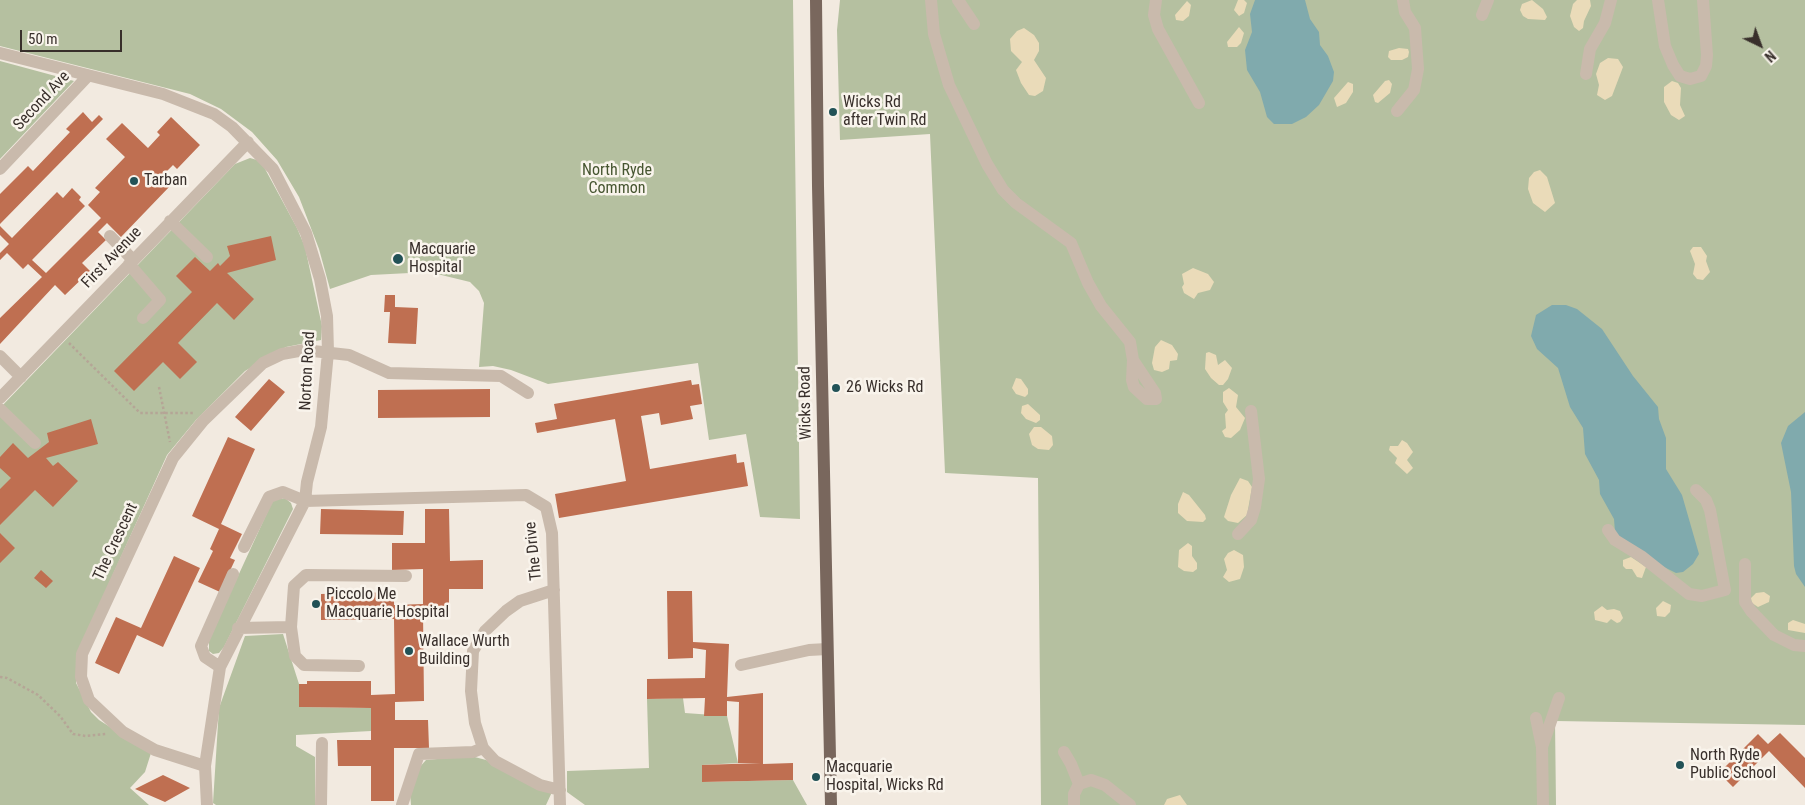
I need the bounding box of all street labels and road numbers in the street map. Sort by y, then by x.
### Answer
street label: Second Ave [10,68,74,134]
street label: First Avenue [78,223,146,293]
street label: Norton Road [296,331,320,411]
street label: Wicks Road [796,366,816,440]
street label: The Crescent [90,500,142,584]
street label: The Drive [521,521,547,581]

